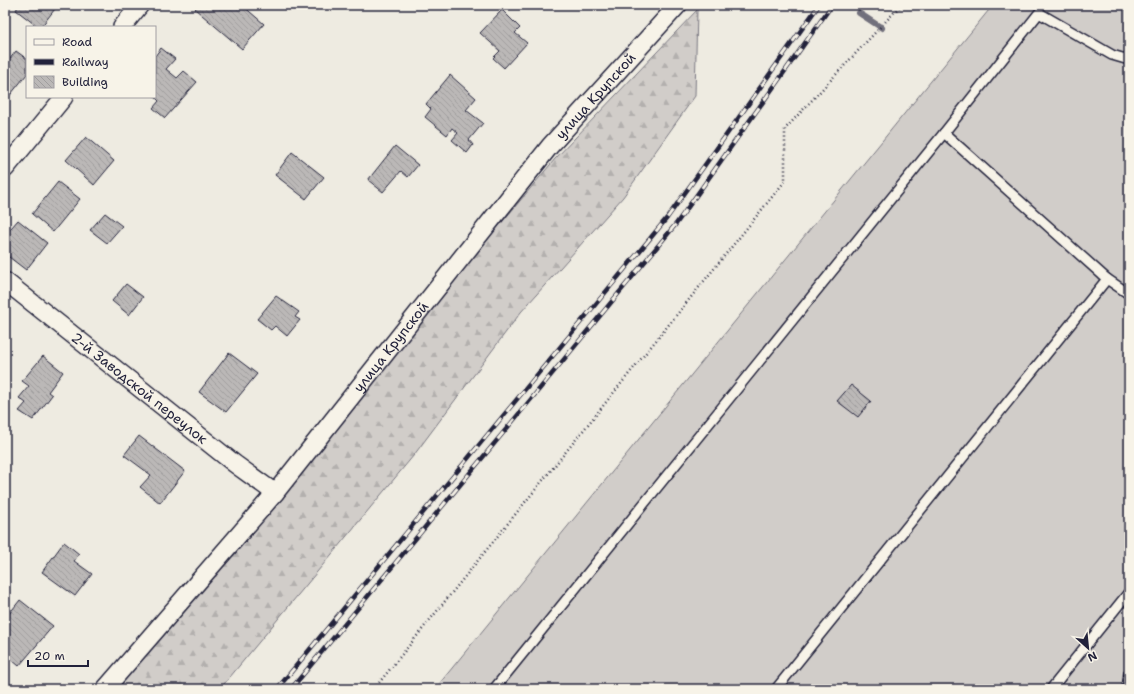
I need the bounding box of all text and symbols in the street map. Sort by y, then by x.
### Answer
legend [26,26,156,98]
text: Road [62,34,93,50]
street label: улица Крупской [552,49,640,143]
text: Railway [62,54,109,70]
text: Building [62,74,108,90]
street label: улица Крупской [349,298,432,396]
street label: 2-й Заводской переулок [68,328,212,448]
north arrow [1068,628,1108,668]
scale bar [28,642,88,668]
text: 20 m [34,648,65,664]
text: N [1085,648,1100,665]

